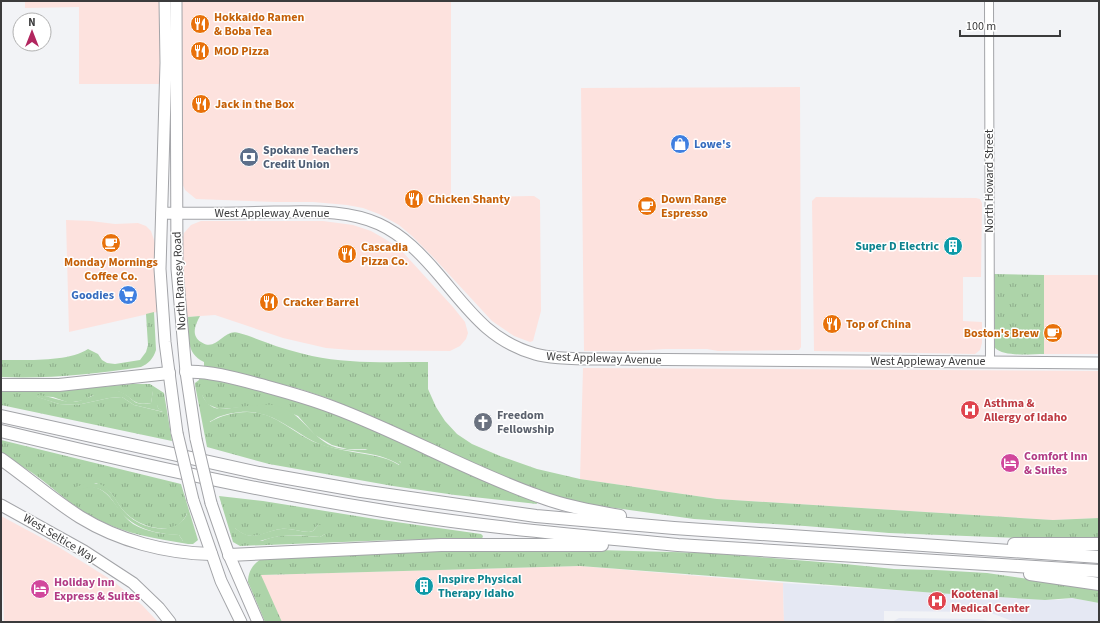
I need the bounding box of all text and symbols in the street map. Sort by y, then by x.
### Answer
place label: Hokkaido Ramen & Boba Tea [214,9,304,40]
north arrow [12,12,52,52]
scale bar [960,12,1060,38]
restaurant icon: Hokkaido Ramen & Boba Tea [189,13,211,35]
text: N [28,15,36,30]
text: 100 m [966,18,996,35]
restaurant icon: MOD Pizza [189,40,211,62]
place label: MOD Pizza [214,43,269,60]
restaurant icon: Jack in the Box [190,93,212,115]
place label: Jack in the Box [215,96,294,113]
street label: North Howard Street [981,129,998,233]
shop icon: Lowe's [669,133,691,155]
place label: Lowe's [694,136,731,153]
place label: Spokane Teachers Credit Union [263,142,358,173]
bank icon: Spokane Teachers Credit Union [238,146,260,168]
restaurant icon: Chicken Shanty [403,188,425,210]
place label: Chicken Shanty [428,191,511,208]
place label: Down Range Espresso [661,191,727,222]
cafe icon: Down Range Espresso [636,195,658,217]
street label: West Appleway Avenue [214,205,330,222]
street label: North Ramsey Road [168,231,191,331]
cafe icon: Monday Mornings Coffee Co. [100,232,122,254]
building icon: Super D Electric [942,235,964,257]
place label: Super D Electric [855,238,939,255]
place label: Cascadia Pizza Co. [361,239,408,270]
restaurant icon: Cascadia Pizza Co. [336,243,358,265]
place label: Monday Mornings Coffee Co. [64,254,158,285]
supermarket icon: Goodies [117,284,139,306]
place label: Goodies [71,287,114,304]
restaurant icon: Cracker Barrel [258,291,280,313]
place label: Cracker Barrel [283,294,359,311]
restaurant icon: Top of China [821,313,843,335]
place label: Top of China [846,316,911,333]
cafe icon: Boston's Brew [1042,322,1064,344]
place label: Boston's Brew [964,325,1040,342]
street label: West Appleway Avenue [546,348,662,369]
street label: West Appleway Avenue [870,353,986,370]
place label: Asthma & Allergy of Idaho [983,395,1067,426]
hospital icon: Asthma & Allergy of Idaho [959,399,981,421]
place label: Freedom Fellowship [497,407,555,438]
church icon: Freedom Fellowship [472,411,494,433]
place label: Comfort Inn & Suites [1024,448,1088,479]
hotel icon: Comfort Inn & Suites [999,452,1021,474]
street label: West Seltice Way [20,510,100,567]
place label: Inspire Physical Therapy Idaho [438,571,522,602]
place label: Holiday Inn Express & Suites [54,574,140,605]
building icon: Inspire Physical Therapy Idaho [413,575,435,597]
hotel icon: Holiday Inn Express & Suites [29,578,51,600]
place label: Kootenai Medical Center [951,586,1030,617]
hospital icon: Kootenai Medical Center [926,590,948,612]

